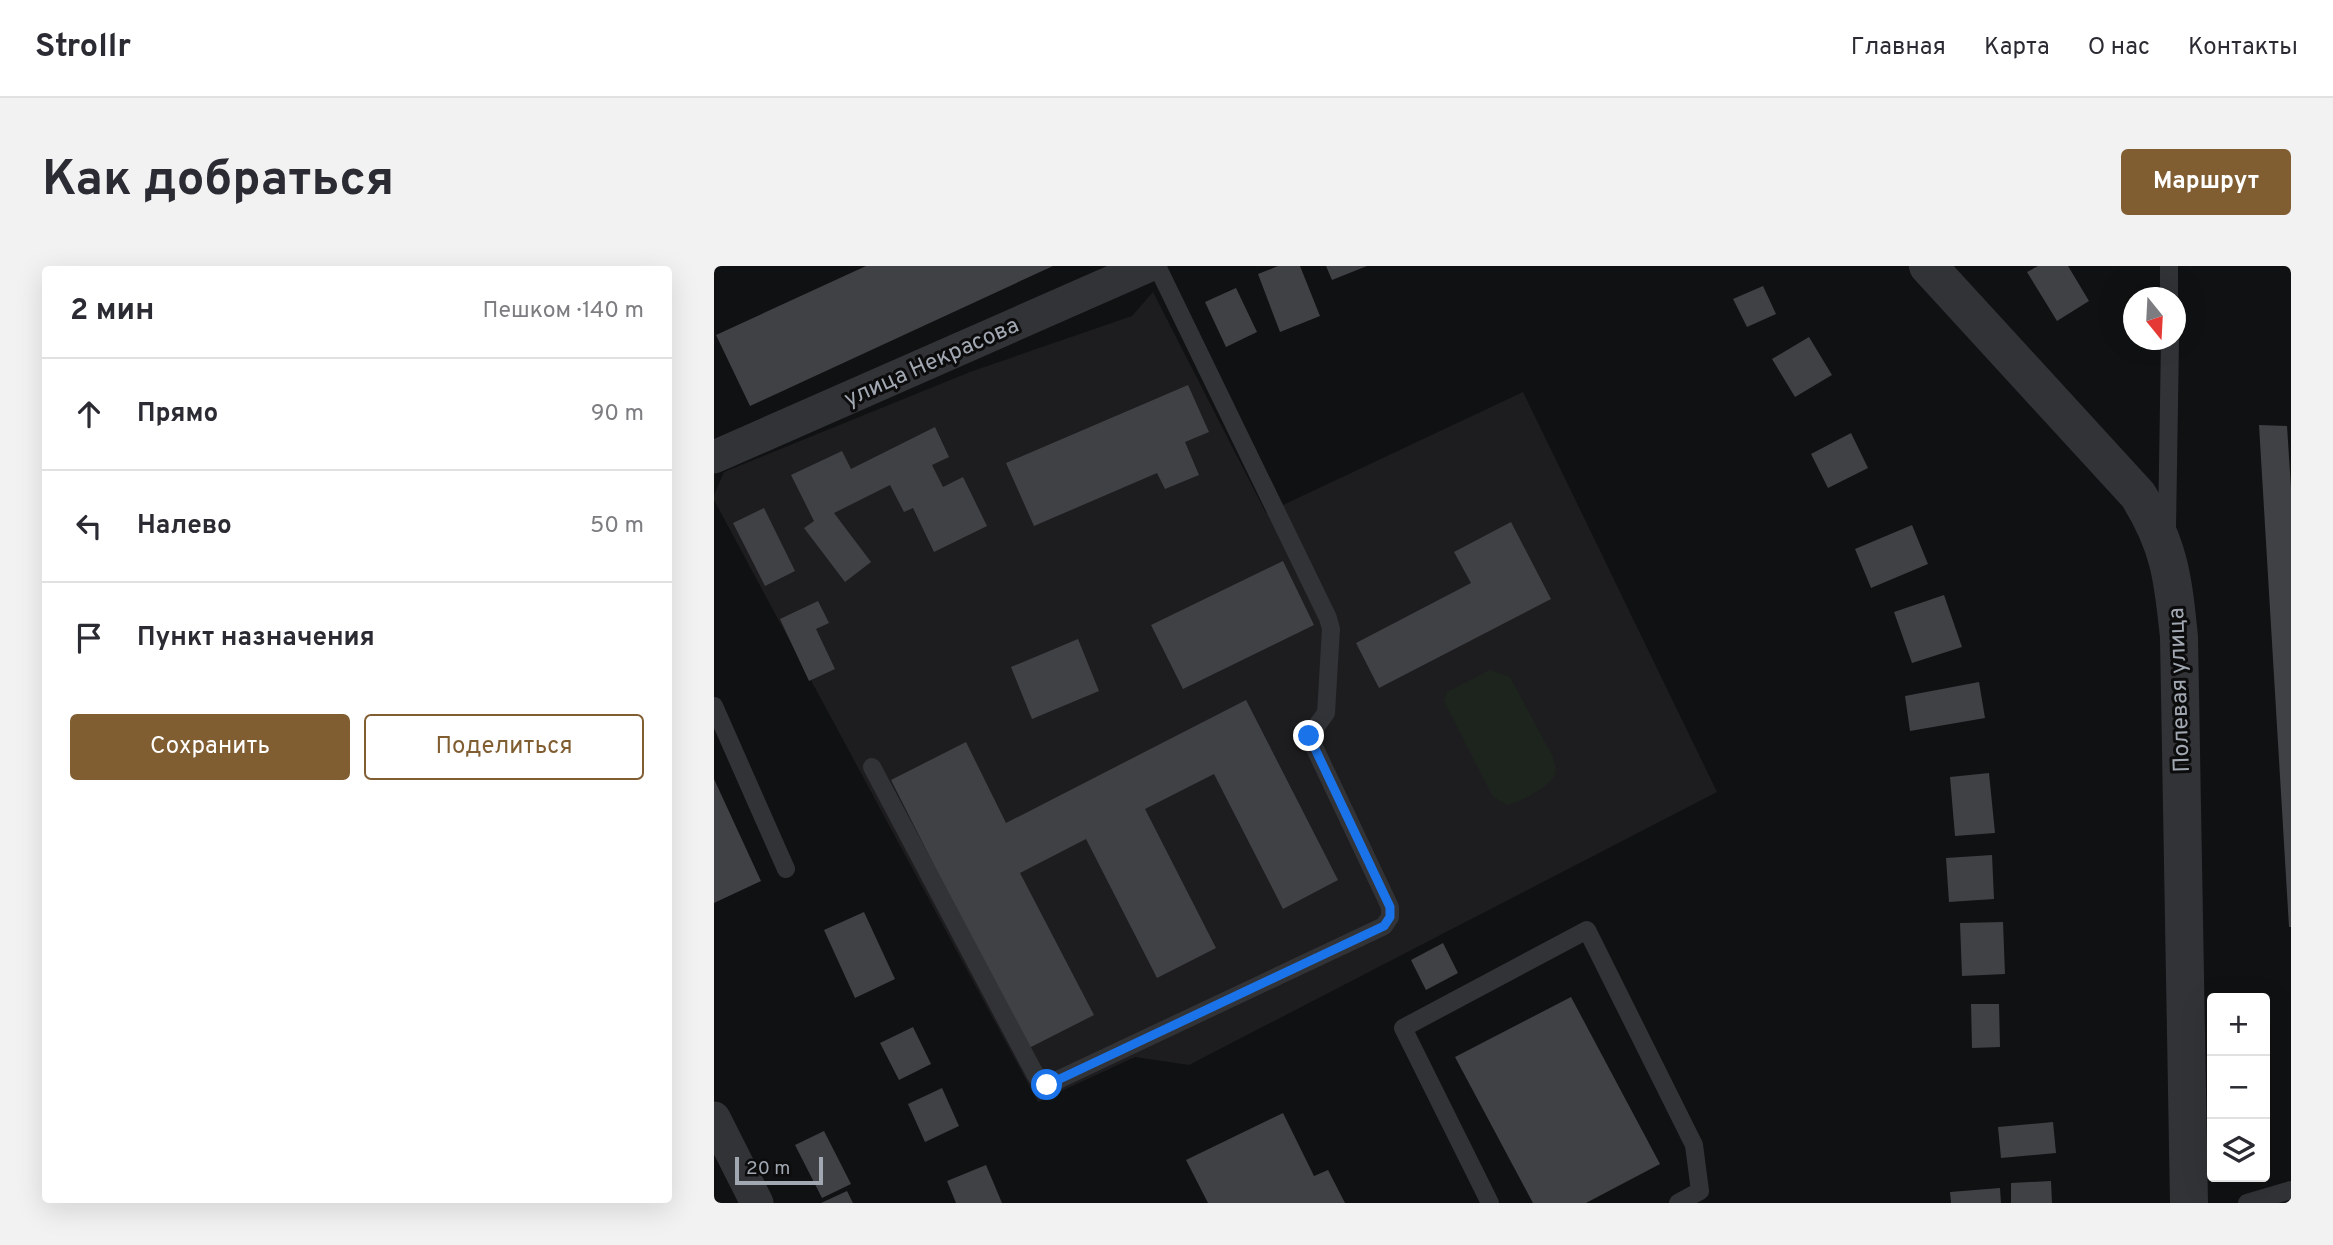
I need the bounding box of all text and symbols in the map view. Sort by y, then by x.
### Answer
text: Strollr [35,27,131,69]
text: Главная [1851,33,1946,63]
text: Карта [1984,33,2050,63]
text: О нас [2088,33,2150,63]
text: Контакты [2188,33,2298,63]
button: Маршрут [2121,149,2291,215]
text: Как добраться [42,151,394,213]
north arrow [2123,287,2186,350]
text: 2 мин [70,293,154,330]
text: Пешком · 140 m [482,297,644,326]
street label: улица Некрасова [840,312,1024,415]
icon: ahead [70,395,108,433]
text: Прямо [137,398,218,431]
text: 90 m [591,400,644,429]
icon: left [70,507,108,545]
text: Налево [137,510,232,543]
text: 50 m [590,512,644,541]
street label: Полевая улица [2163,607,2198,773]
icon: arrive [70,619,108,657]
text: Пункт назначения [137,622,375,655]
button: Сохранить [70,714,350,780]
button: Поделиться [364,714,644,780]
route end [1293,720,1324,751]
map controls [2207,993,2270,1182]
button: + [2207,993,2270,1056]
button: − [2207,1056,2270,1119]
route start [1031,1069,1062,1100]
button: layers [2207,1119,2270,1182]
scale bar [735,1154,822,1186]
text: 20 m [746,1157,790,1181]

